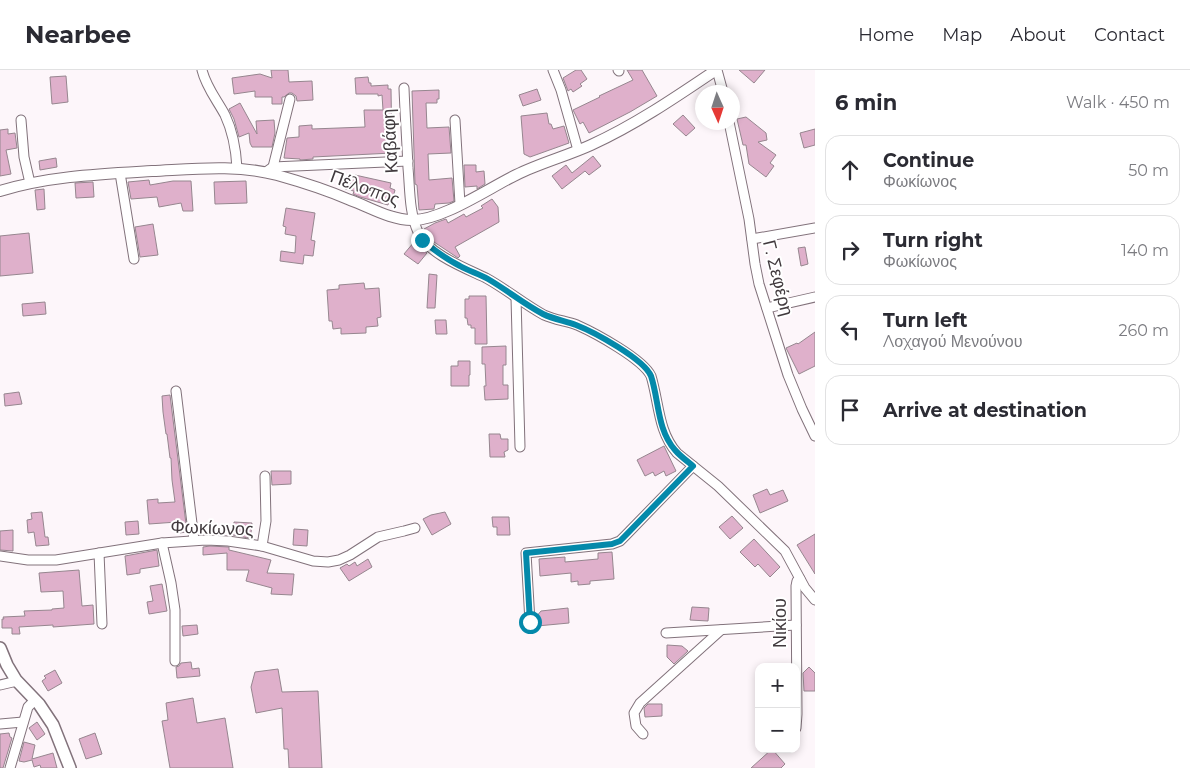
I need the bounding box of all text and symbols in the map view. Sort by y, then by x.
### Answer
text: Nearbee [25,20,131,49]
text: Home [858,24,914,46]
text: Map [942,24,982,46]
text: About [1010,24,1066,46]
text: Contact [1094,24,1165,46]
north arrow [695,85,740,130]
text: 6 min [835,90,897,115]
text: Walk · 450 m [1066,93,1170,112]
street label: Καβάφη [377,108,403,174]
text: Continue [883,149,974,172]
icon: ahead [836,156,864,184]
text: 50 m [1128,161,1169,180]
street label: Πέλοπος [327,165,403,211]
text: Φωκίωνος [883,172,957,191]
route end [411,229,434,252]
text: Turn right [883,229,983,252]
icon: right [836,236,864,264]
street label: Γ. Σεφέρη [758,238,798,318]
text: 140 m [1121,241,1169,260]
text: Φωκίωνος [883,252,957,271]
text: Turn left [883,309,968,332]
icon: left [836,316,864,344]
text: 260 m [1118,321,1169,340]
text: Λοχαγού Μενούνου [883,332,1022,351]
icon: arrive [836,396,864,424]
text: Arrive at destination [883,399,1087,422]
street label: Φωκίωνος [170,516,254,540]
street label: Νικίου [769,598,791,648]
route start [519,611,542,634]
map controls [755,663,800,753]
button: + [755,663,800,708]
button: − [755,708,800,753]

